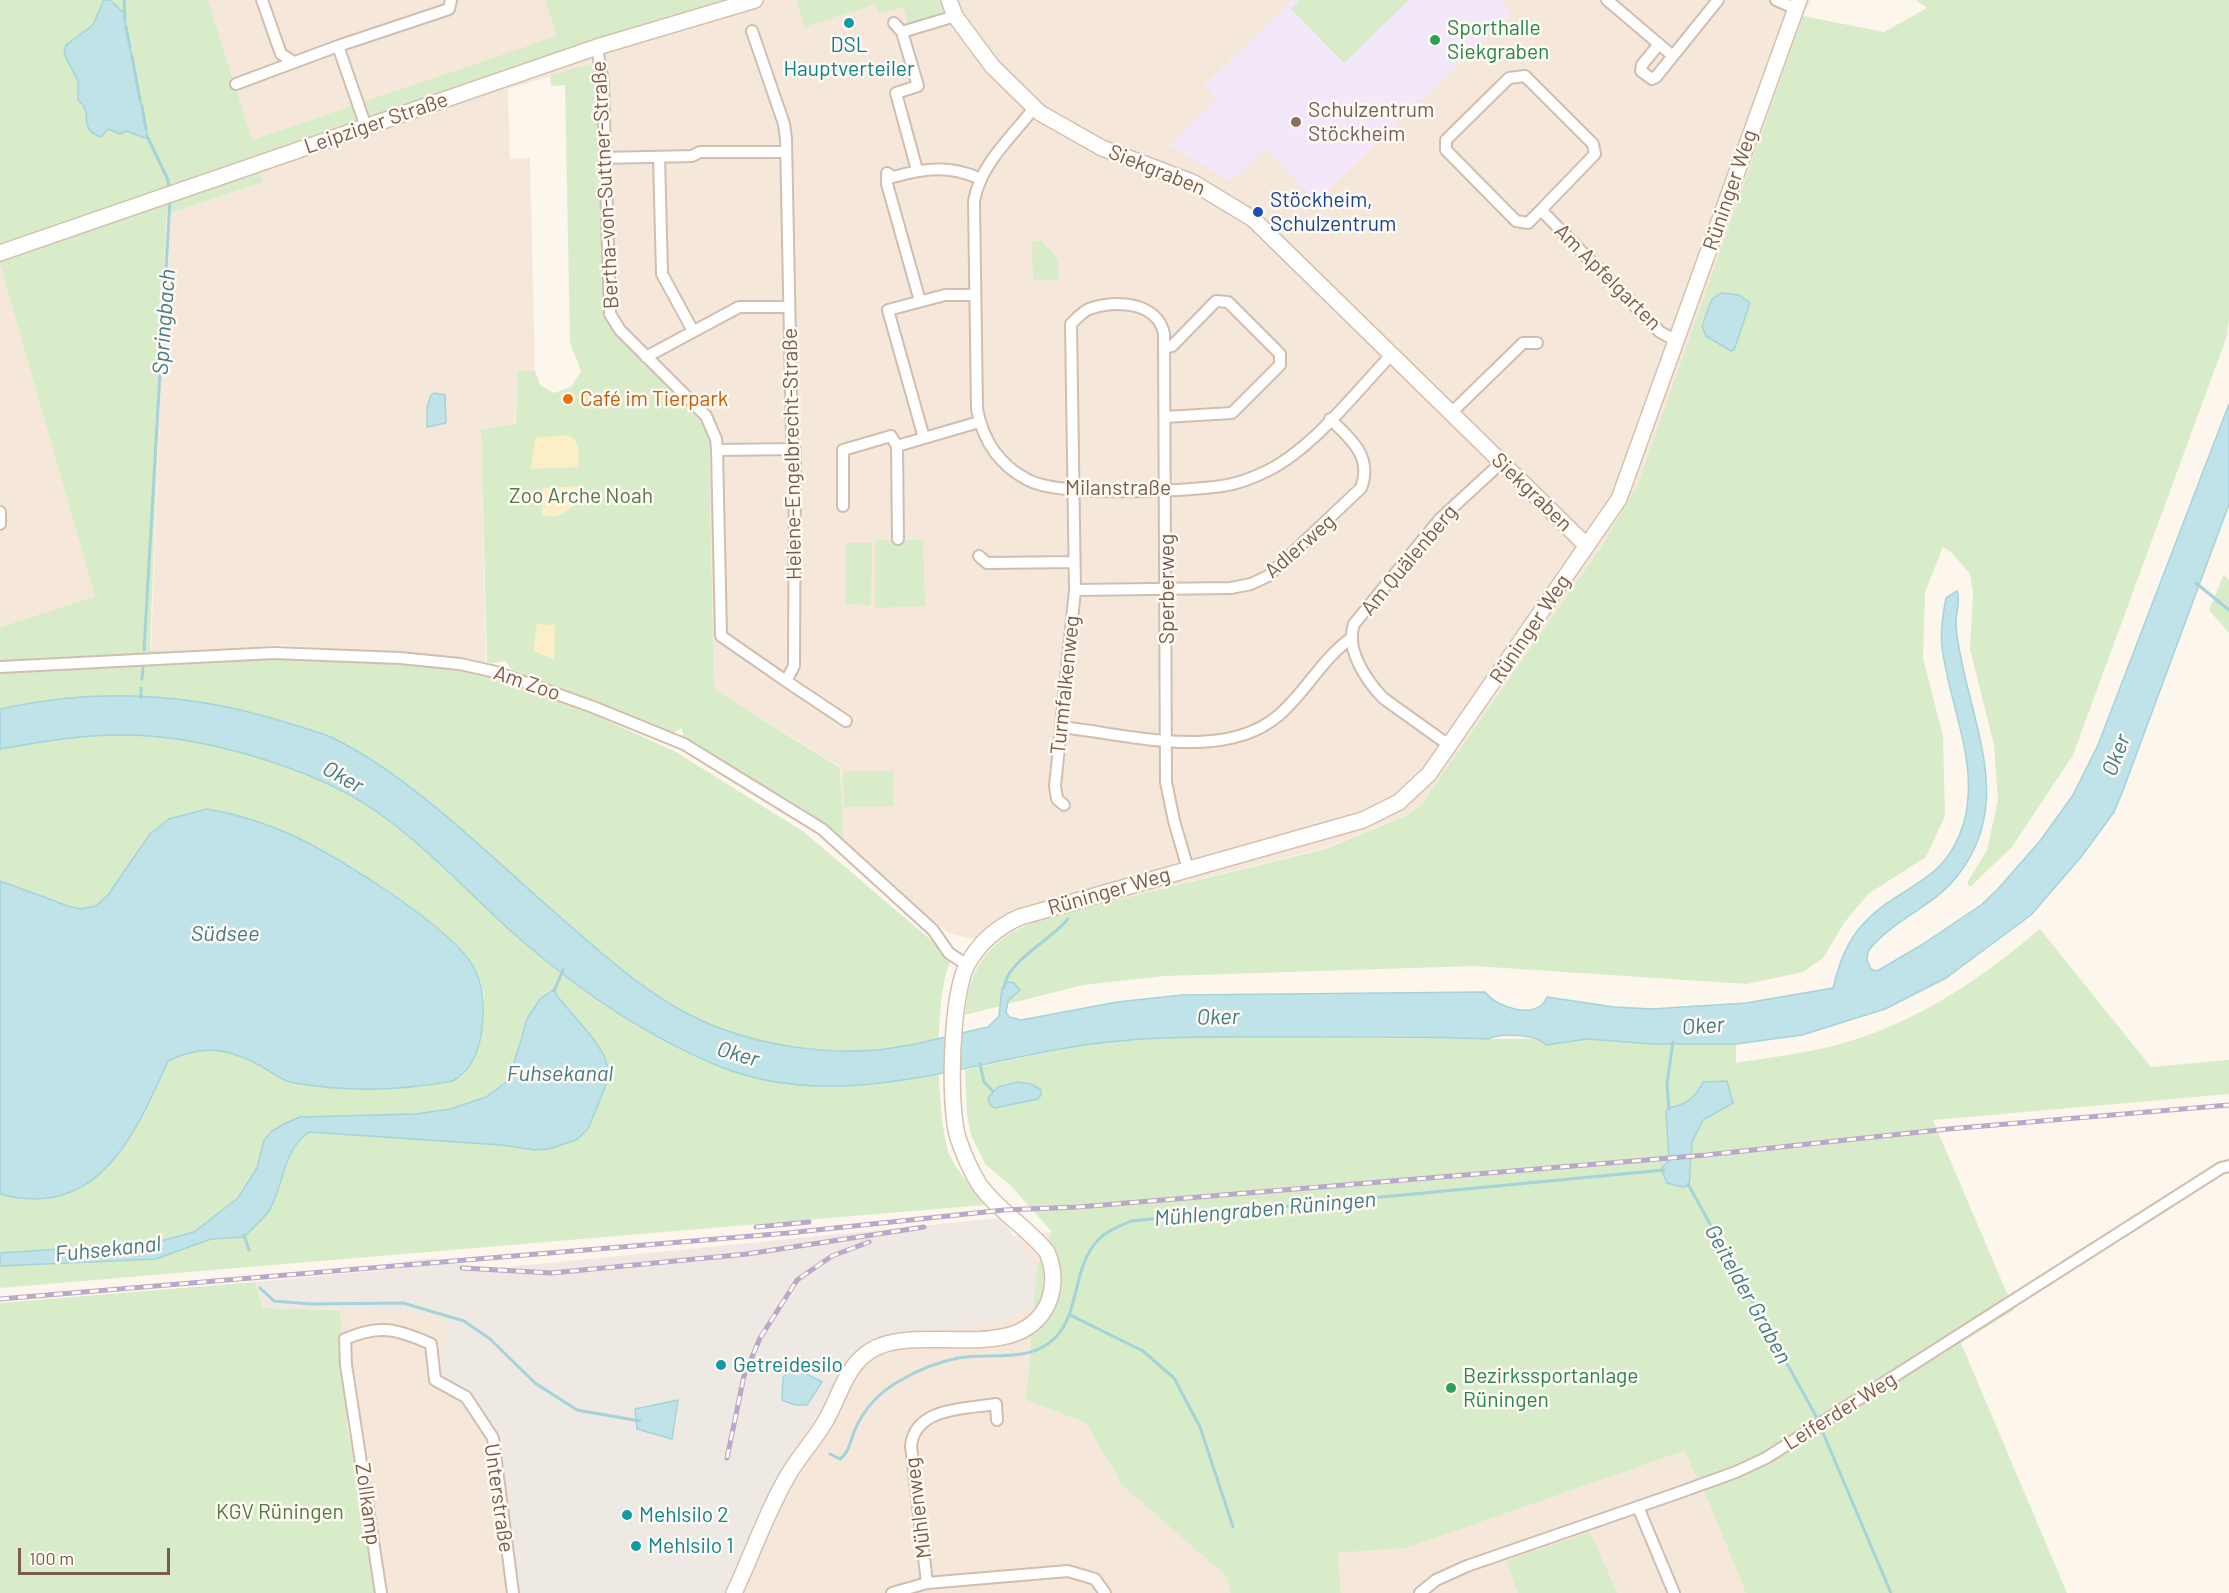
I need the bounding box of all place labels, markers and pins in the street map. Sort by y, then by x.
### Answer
place label: Sporthalle Siekgraben [1447,15,1549,65]
marker: DSL Hauptverteiler [842,16,856,30]
place label: DSL Hauptverteiler [783,32,915,82]
marker: Sporthalle Siekgraben [1428,33,1442,47]
place label: Schulzentrum Stöckheim [1308,97,1434,147]
marker: Schulzentrum Stöckheim [1289,115,1303,129]
place label: Stöckheim, Schulzentrum [1270,187,1396,237]
marker: Stöckheim, Schulzentrum [1251,205,1265,219]
place label: Café im Tierpark [580,386,728,412]
marker: Café im Tierpark [561,392,575,406]
place label: Getreidesilo [733,1352,843,1378]
marker: Getreidesilo [714,1358,728,1372]
place label: Bezirkssportanlage Rüningen [1463,1363,1639,1413]
marker: Bezirkssportanlage Rüningen [1444,1381,1458,1395]
place label: Mehlsilo 2 [639,1502,729,1528]
marker: Mehlsilo 2 [620,1508,634,1522]
place label: Mehlsilo 1 [648,1533,734,1559]
marker: Mehlsilo 1 [629,1539,643,1553]

